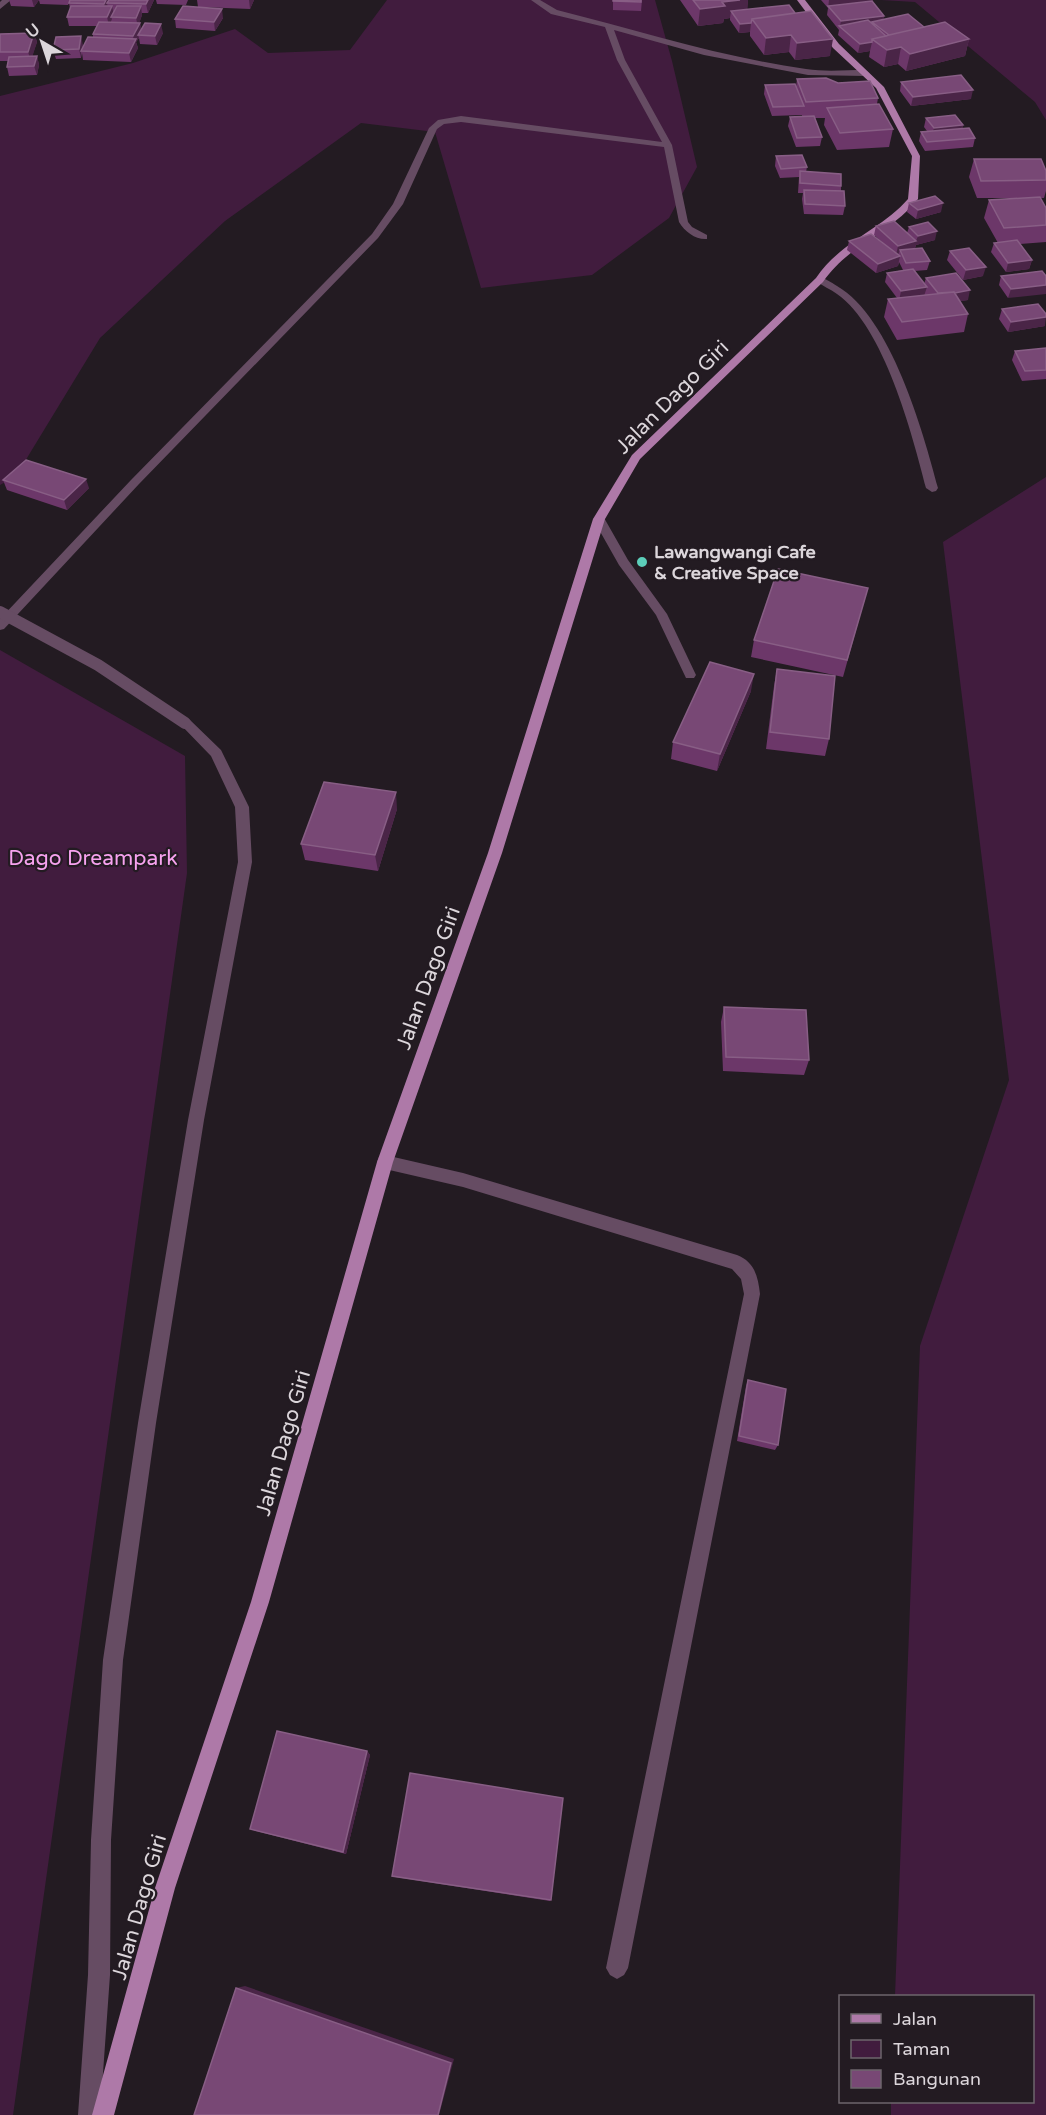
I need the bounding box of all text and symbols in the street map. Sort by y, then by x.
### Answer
north arrow [12,12,72,72]
text: U [22,20,44,43]
street label: Jalan Dago Giri [610,335,734,459]
place label: Lawangwangi Cafe & Creative Space [654,541,816,584]
marker: Lawangwangi Cafe & Creative Space [635,555,649,569]
park label: Dago Dreampark [8,846,178,871]
street label: Jalan Dago Giri [391,903,466,1053]
street label: Jalan Dago Giri [251,1368,316,1519]
street label: Jalan Dago Giri [107,1832,172,1983]
legend [839,1995,1034,2103]
text: Jalan [893,2008,937,2030]
text: Taman [893,2038,950,2060]
text: Bangunan [893,2068,981,2090]

